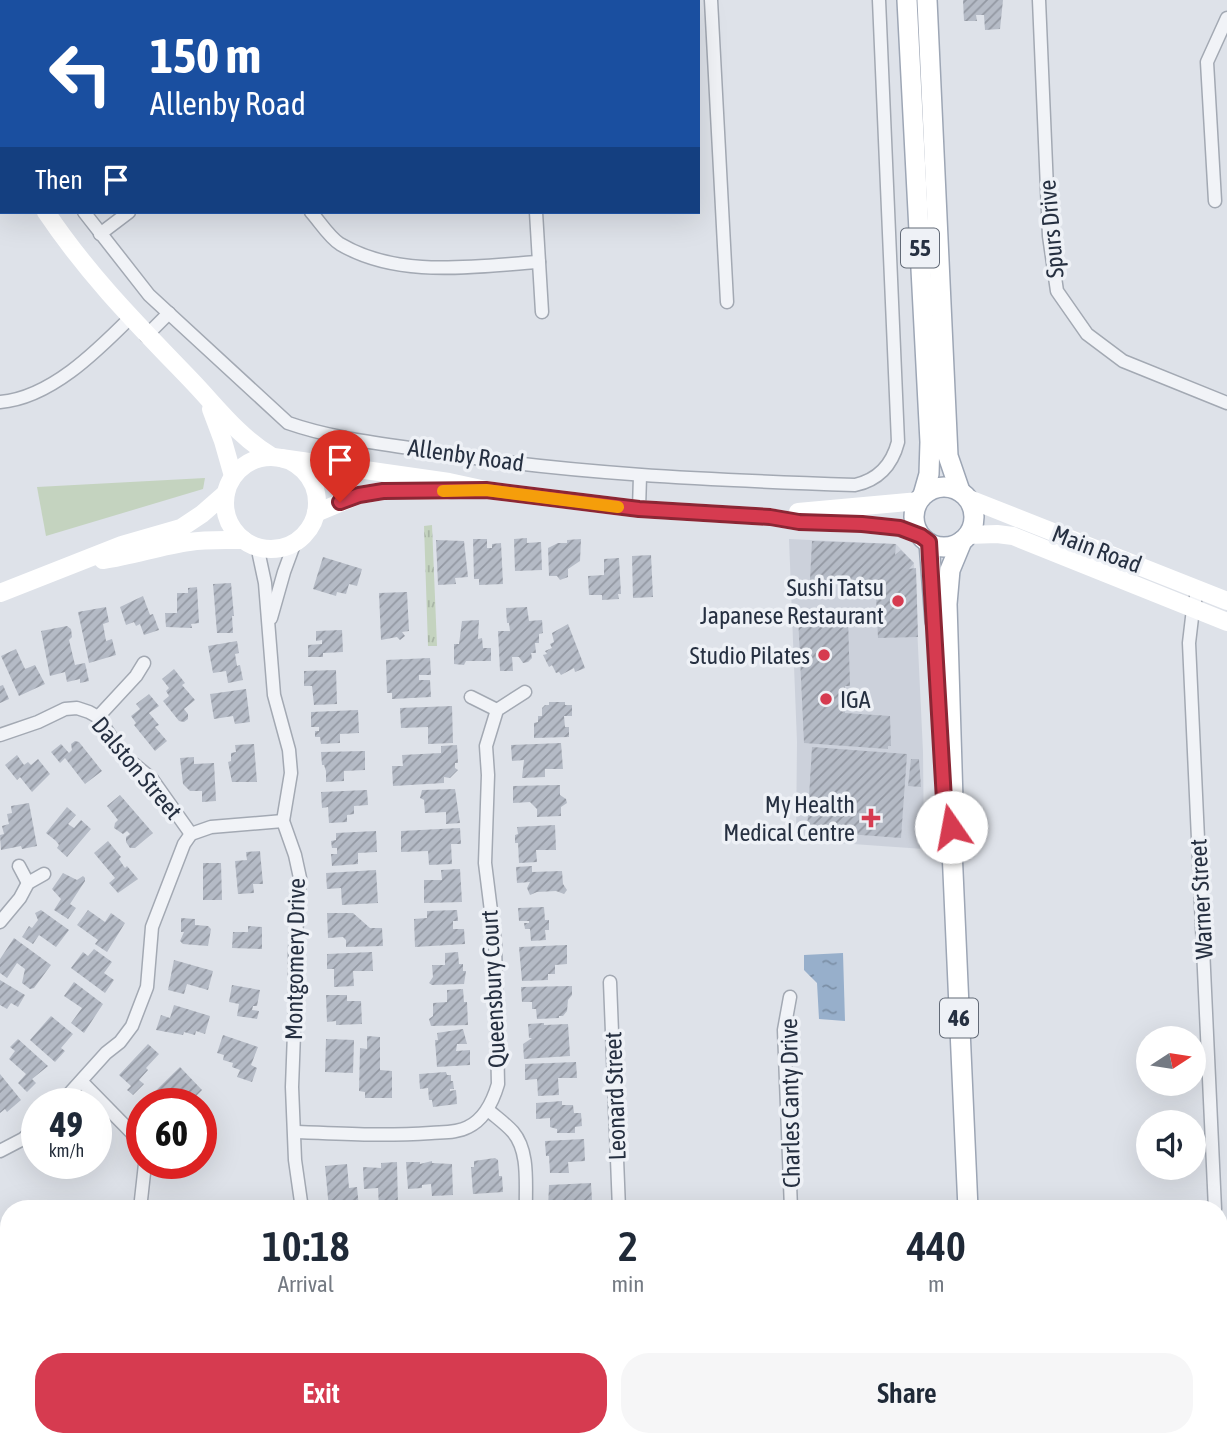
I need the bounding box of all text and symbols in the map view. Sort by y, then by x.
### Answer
text: 150 m [150,27,261,83]
icon: left [35,28,126,119]
text: Allenby Road [150,85,306,122]
icon: arrive [97,161,135,199]
text: Then [35,165,83,195]
street label: Spurs Drive [1033,179,1069,279]
road number: 55 [901,229,939,268]
pin [310,430,370,502]
street label: Allenby Road [406,433,526,477]
icon: arrive [321,441,359,479]
street label: Main Road [1049,520,1145,578]
place label: Sushi Tatsu Japanese Restaurant [700,574,884,629]
marker: Sushi Tatsu Japanese Restaurant [890,593,906,609]
place label: Studio Pilates [690,642,810,669]
marker: Studio Pilates [816,647,832,663]
place label: IGA [840,686,871,713]
marker: IGA [818,691,834,707]
street label: Dalston Street [86,711,188,825]
position arrow [914,790,988,864]
place label: My Health Medical Centre [723,791,855,846]
marker: My Health Medical Centre [861,808,881,828]
street label: Warner Street [1184,838,1218,960]
street label: Montgomery Drive [280,878,310,1040]
street label: Queensbury Court [475,909,511,1069]
road number: 46 [940,998,978,1037]
street label: Charles Canty Drive [775,1018,805,1188]
north arrow [1136,1026,1206,1096]
map controls [1136,1026,1206,1180]
street label: Leonard Street [599,1031,631,1161]
speed limit sign: 60 [126,1088,217,1179]
text: 49 [50,1104,83,1144]
button: sound [1136,1110,1206,1180]
text: km/h [49,1140,84,1161]
text: 10:18 [262,1222,349,1270]
text: 2 [618,1222,638,1270]
text: 440 [907,1222,966,1270]
text: Arrival [278,1271,334,1297]
text: min [612,1271,645,1297]
text: m [928,1271,945,1297]
button: Exit [35,1353,607,1433]
button: Share [621,1353,1193,1433]

